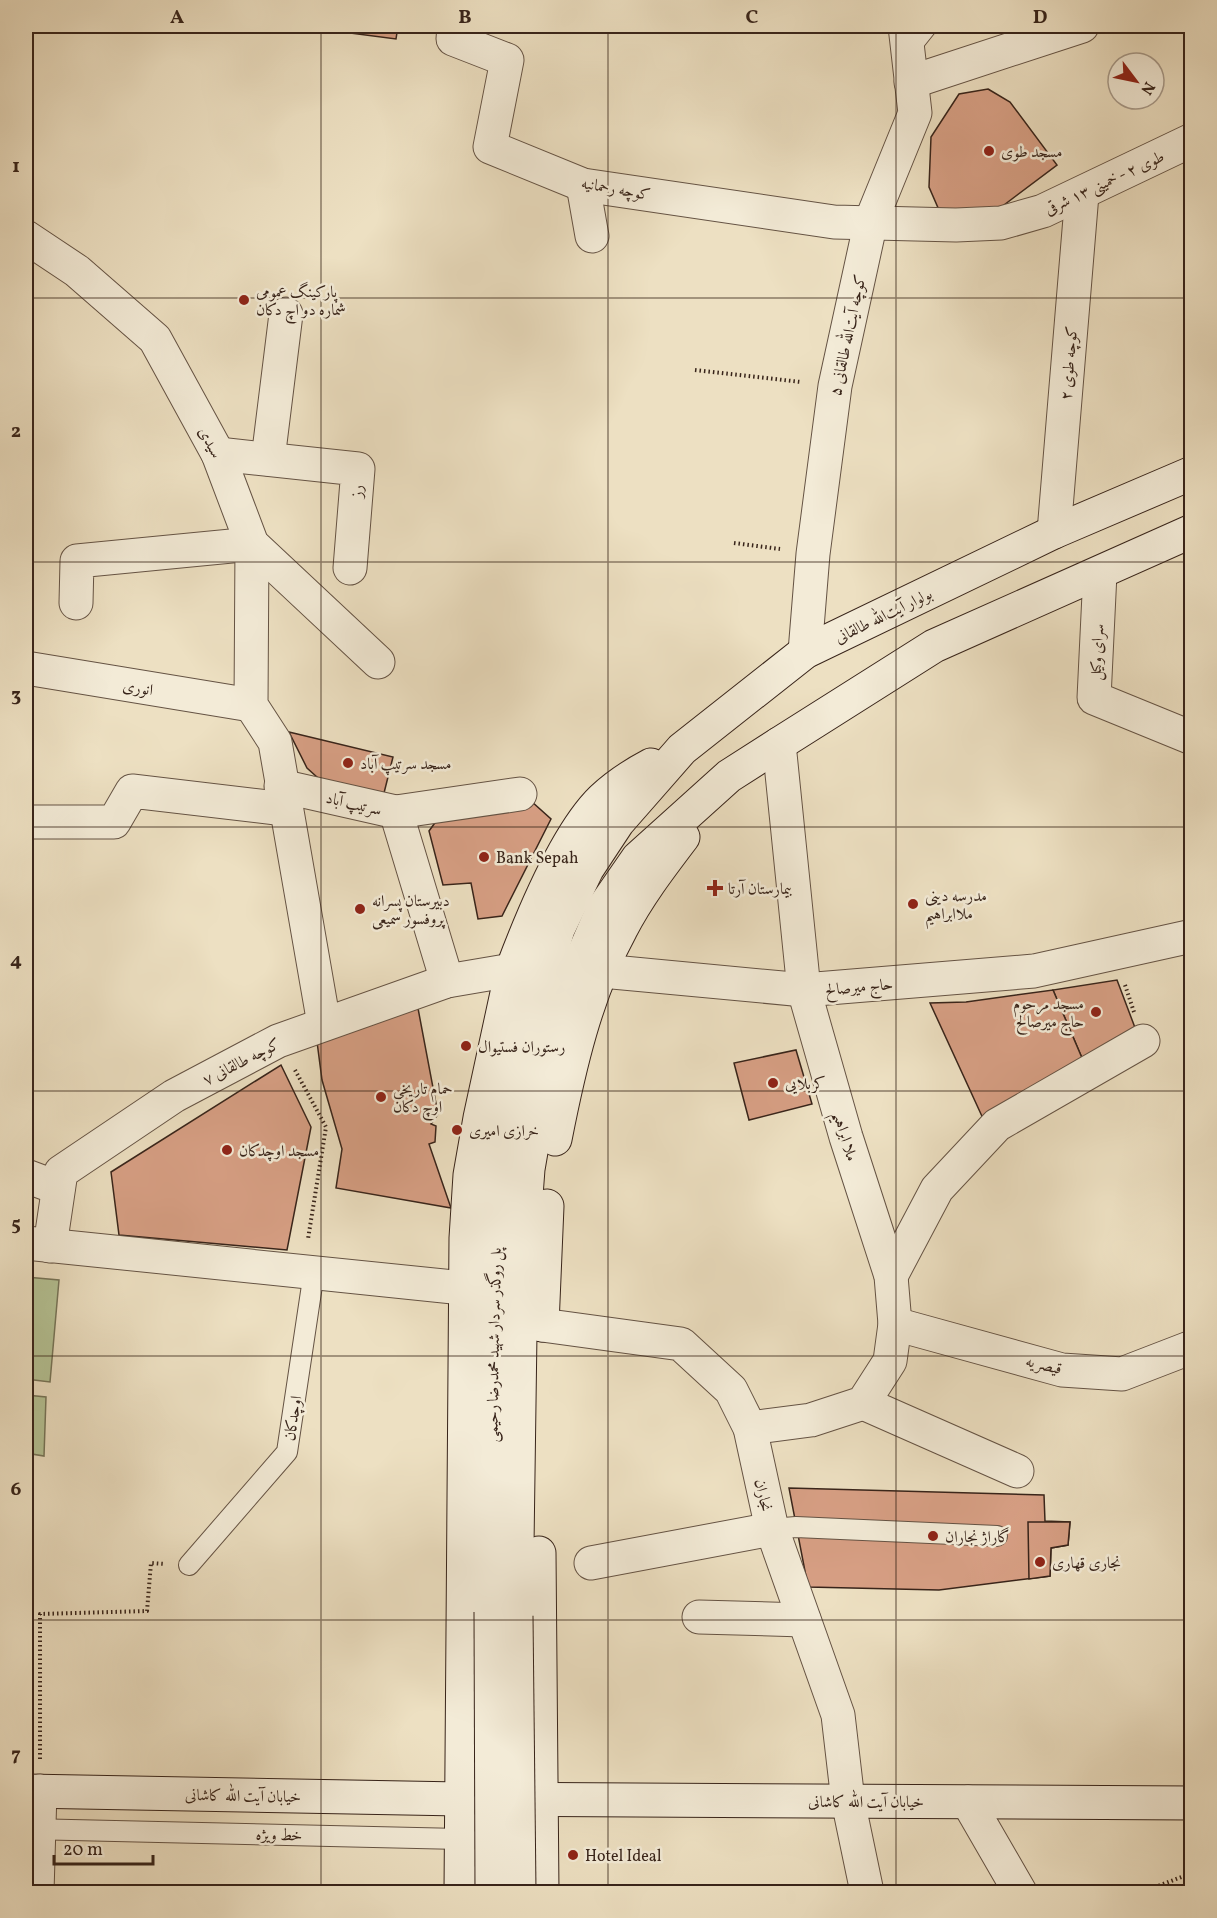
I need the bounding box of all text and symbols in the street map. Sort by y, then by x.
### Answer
text: A [170,4,184,32]
text: B [458,4,472,32]
text: C [746,4,759,32]
text: D [1033,4,1047,32]
north arrow [1106,51,1166,111]
text: N [1134,77,1159,99]
place label: مسجد طوی [1001,142,1062,164]
marker: مسجد طوی [982,144,996,158]
street label: طوی ۲ - خمینی ۱۳ شرقی [1041,146,1168,221]
text: 1 [12,153,20,181]
street label: کوچه رحمانیه [579,173,652,207]
street label: کوچه آیت‌الله طالقانی ۵ [822,272,873,398]
place label: پارکینگ عمومی شماره دو اچ دکان [256,281,346,324]
marker: پارکینگ عمومی شماره دو اچ دکان [237,293,251,307]
street label: کوچه طوی ۲ [1056,325,1084,401]
text: 2 [11,418,21,446]
street label: سیدی [192,423,226,462]
street label: رز [346,484,370,500]
street label: بولوار آیت‌الله طالقانی [830,581,936,650]
street label: سرای وکیل [1086,623,1110,681]
street label: انوری [121,676,155,702]
text: 3 [11,682,21,710]
place label: مسجد سرتیپ آباد [360,754,452,776]
marker: مسجد سرتیپ آباد [341,756,355,770]
street label: سرتیپ آباد [323,788,384,822]
place label: Bank Sepah [496,848,579,870]
marker: Bank Sepah [477,850,491,864]
marker: بیمارستان آرتا [706,879,724,897]
place label: بیمارستان آرتا [728,879,792,901]
place label: مدرسه دینی ملاابراهیم [925,886,987,930]
place label: دبیرستان پسرانه پروفسور سمیعی [372,891,450,931]
marker: مدرسه دینی ملاابراهیم [906,897,920,911]
marker: دبیرستان پسرانه پروفسور سمیعی [353,902,367,916]
text: 4 [10,947,22,975]
street label: حاج میرصالح [824,974,894,1004]
place label: مسجد مرحوم حاج میرصالح [1013,994,1084,1036]
marker: مسجد مرحوم حاج میرصالح [1089,1005,1103,1019]
street label: کوچه طالقانی ۷ [199,1034,285,1092]
place label: رستوران فستیوال [478,1037,565,1059]
marker: رستوران فستیوال [459,1039,473,1053]
place label: کربلایی [785,1074,826,1096]
marker: کربلایی [766,1076,780,1090]
place label: حمام تاریخی اوچ دکان [393,1079,453,1121]
marker: حمام تاریخی اوچ دکان [374,1090,388,1104]
street label: ملا ابراهیم [822,1109,862,1165]
place label: خرازی امیری [469,1121,539,1143]
marker: خرازی امیری [450,1123,464,1137]
place label: مسجد اوچدکان [239,1141,319,1163]
marker: مسجد اوچدکان [220,1143,234,1157]
text: 5 [11,1211,21,1239]
street label: پل روگذر سردار شهید محمدرضا رحیمی [480,1247,508,1443]
street label: قیصریه [1023,1351,1064,1381]
street label: اوچدکان [280,1394,308,1443]
text: 6 [11,1476,22,1504]
street label: نجاران [748,1477,776,1514]
place label: گاراژ نجاران [945,1527,1010,1549]
marker: گاراژ نجاران [926,1529,940,1543]
place label: نجاری قهاری [1052,1553,1121,1575]
marker: نجاری قهاری [1033,1555,1047,1569]
text: 7 [11,1741,21,1769]
street label: خیابان آیت الله کاشانی [185,1782,301,1809]
street label: خیابان آیت الله کاشانی [808,1789,924,1814]
street label: خط ویژه [255,1825,303,1847]
scale bar [54,1828,153,1866]
text: 20 m [63,1838,103,1863]
place label: Hotel Ideal [585,1846,662,1868]
marker: Hotel Ideal [566,1848,580,1862]

